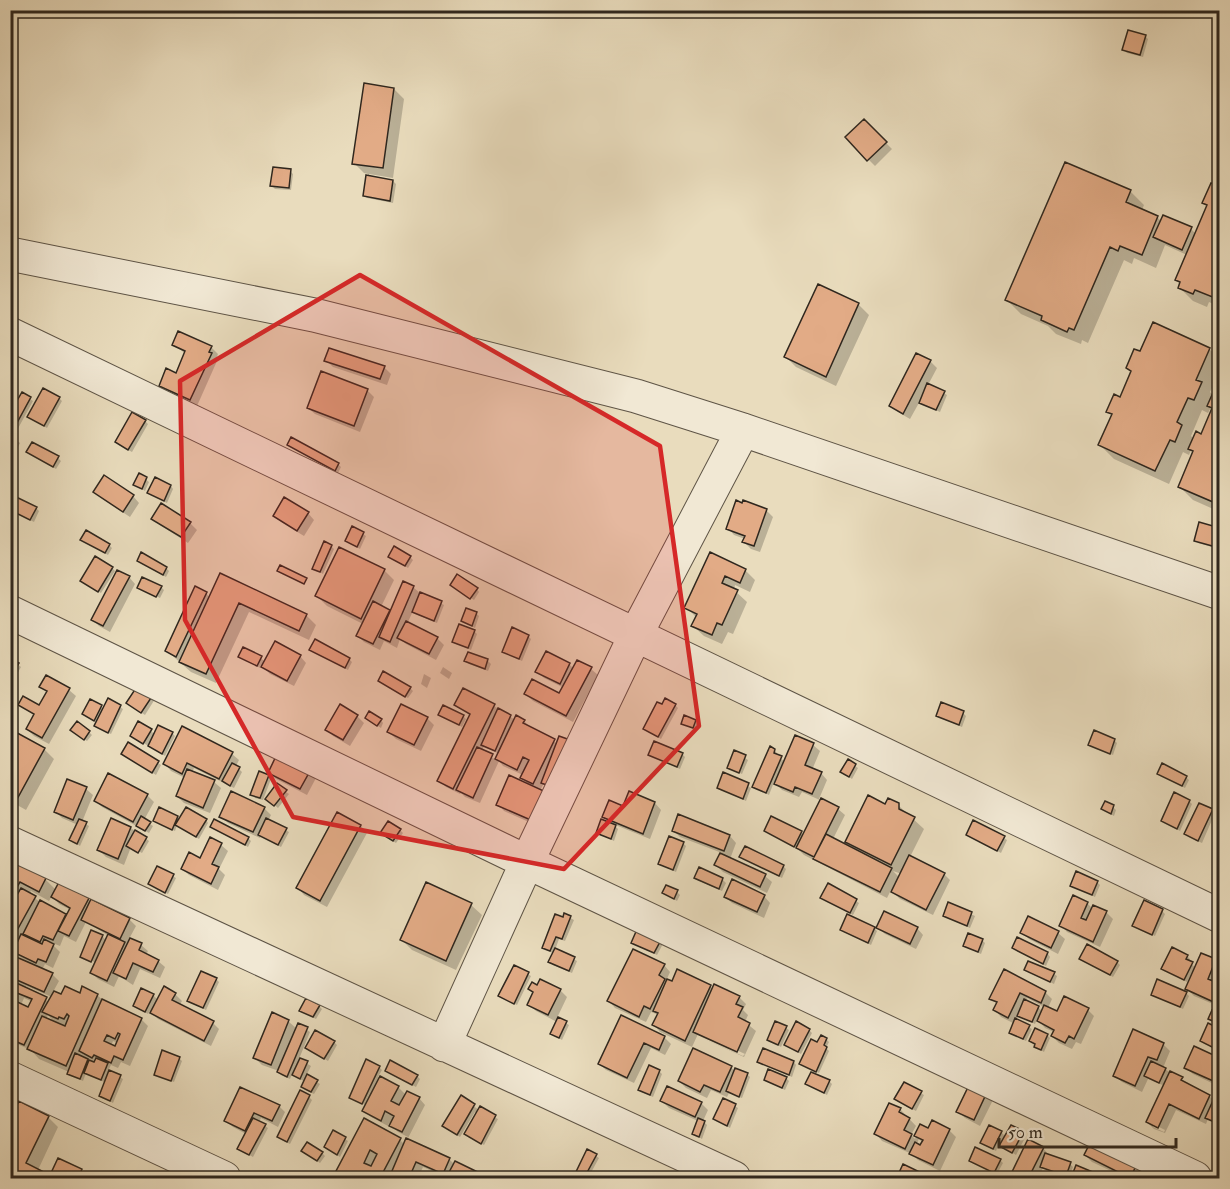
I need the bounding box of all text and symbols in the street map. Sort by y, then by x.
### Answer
scale bar [999,1111,1176,1149]
text: 50 m [1008,1121,1043,1144]

